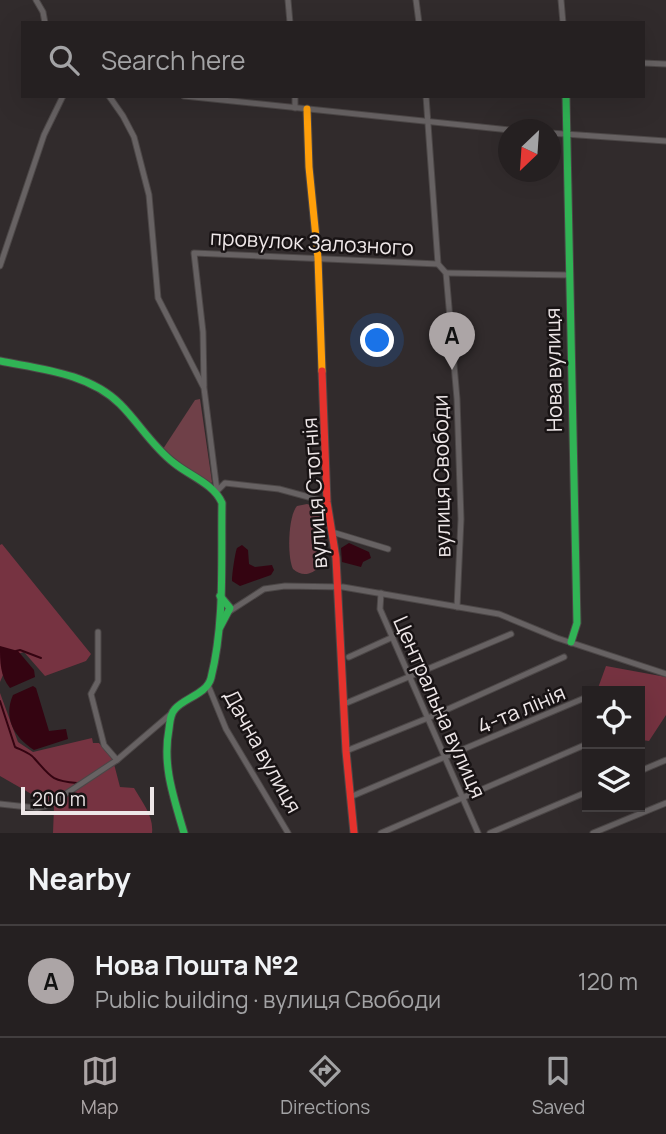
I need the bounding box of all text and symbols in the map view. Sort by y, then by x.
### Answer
search box [21,21,645,98]
icon: search [45,41,83,79]
text: Search here [101,42,246,78]
north arrow [498,119,561,182]
street label: провулок Залозного [210,223,414,261]
street label: Нова вулиця [538,308,568,432]
pin: A [429,312,475,370]
your location [360,323,394,357]
street label: вулиця Свободи [426,394,456,558]
street label: вулиця Стогнія [295,417,333,569]
street label: Центральна вулиця [387,612,493,802]
street label: 4-та лінія [473,678,569,740]
street label: Дачна вулиця [217,684,309,818]
map controls [582,686,645,812]
button: locate [582,686,645,749]
button: layers [582,749,645,812]
scale bar [21,784,154,816]
text: 200 m [32,786,86,812]
text: Nearby [28,858,131,899]
text: Нова Пошта №2 [95,947,299,983]
text: A [43,965,59,997]
text: 120 m [578,965,638,997]
text: Public building · вулиця Свободи [95,983,441,1015]
tab: Map [81,1052,119,1120]
tab: Directions [280,1052,370,1120]
tab: Saved [532,1052,585,1120]

